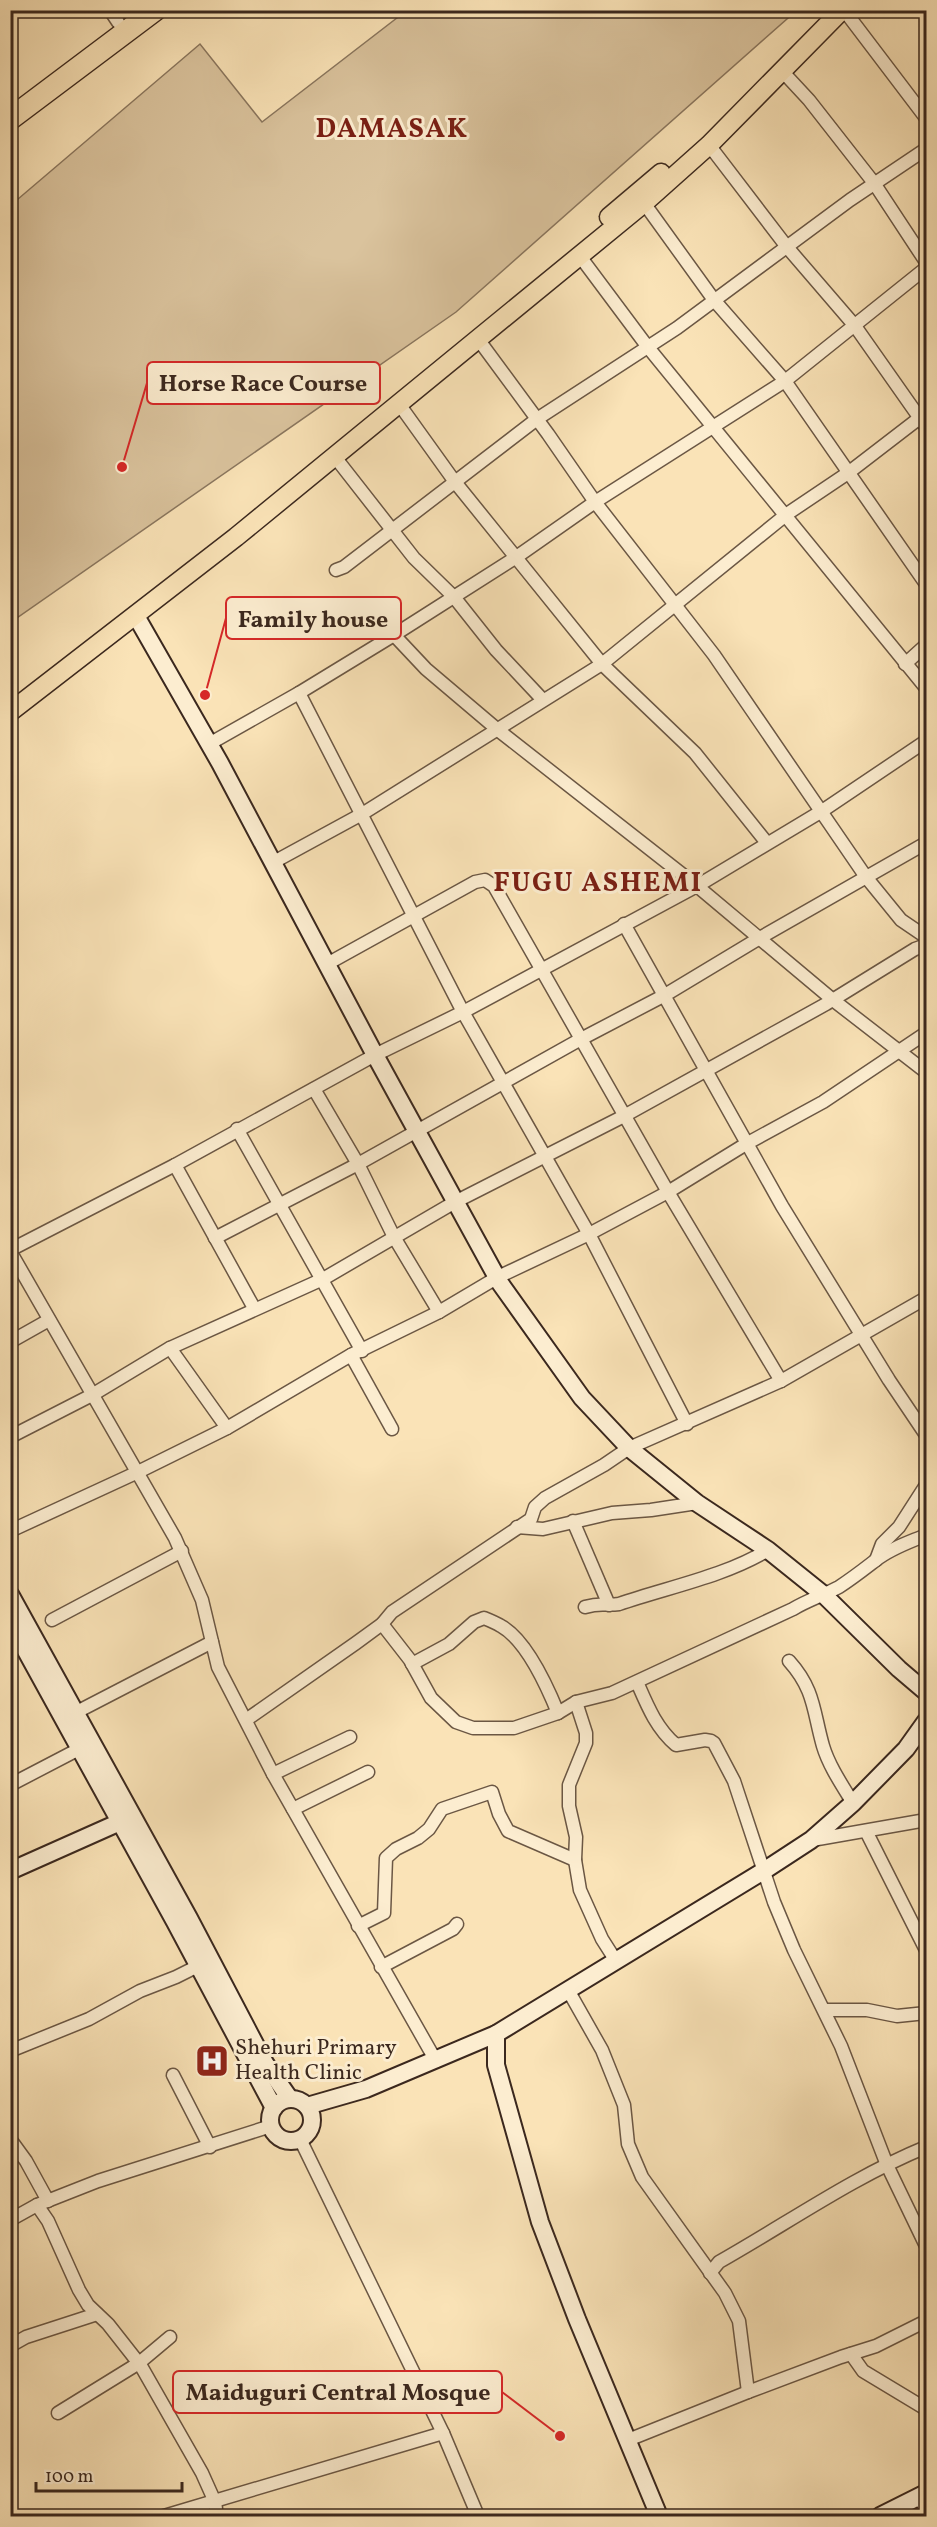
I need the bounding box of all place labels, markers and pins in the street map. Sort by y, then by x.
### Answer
callout: Horse Race Course [147,362,380,404]
callout: Family house [226,597,401,639]
place label: Shehuri Primary Health Clinic [235,2033,397,2089]
hospital icon: Shehuri Primary Health Clinic [194,2043,230,2079]
callout: Maiduguri Central Mosque [173,2371,502,2413]

